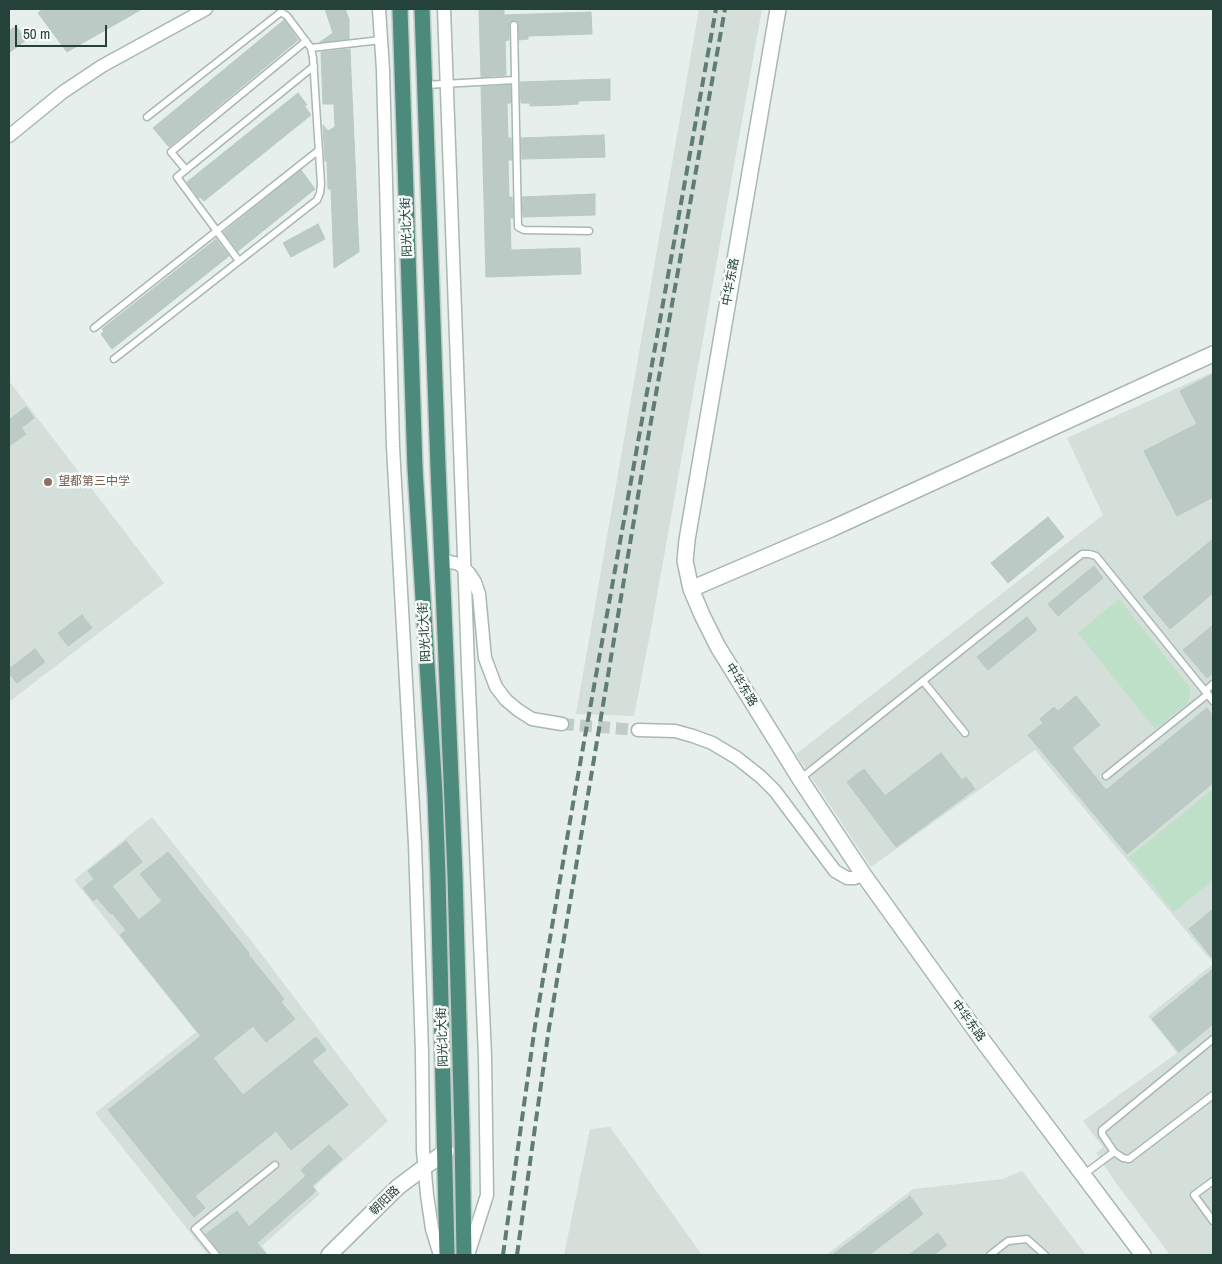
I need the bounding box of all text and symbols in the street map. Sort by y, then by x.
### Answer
scale bar [18,15,110,47]
text: 50 m [23,23,50,44]
street label: 阳光北大街 [399,197,415,257]
street label: 中华东路 [720,257,742,307]
place label: 望都第三中学 [58,475,130,489]
marker: 望都第三中学 [42,476,54,488]
street label: 阳光北大街 [416,602,434,662]
street label: 中华东路 [722,661,760,709]
street label: 中华东路 [948,997,988,1045]
street label: 阳光北大街 [435,1007,451,1067]
street label: 朝阳路 [367,1183,403,1219]

